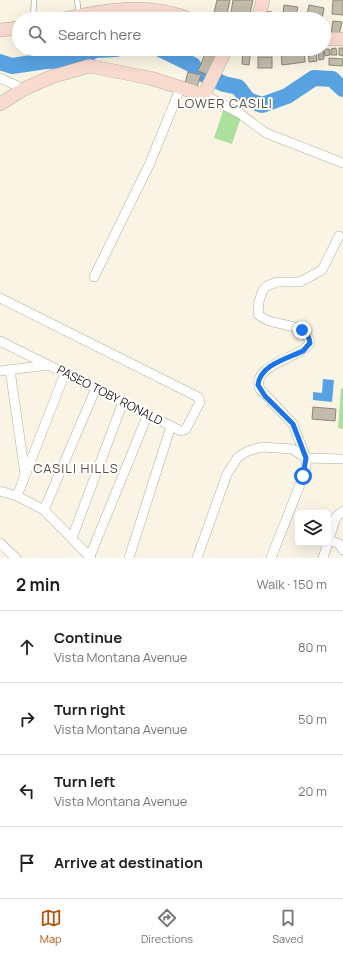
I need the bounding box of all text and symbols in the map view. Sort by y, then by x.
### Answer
search box [12,12,331,56]
icon: search [26,23,48,45]
text: Search here [58,24,141,45]
district label: LOWER CASILI [177,94,273,112]
route end [293,321,311,339]
street label: PASEO TOBY RONALD [54,361,166,429]
district label: CASILI HILLS [33,459,119,477]
route start [294,467,312,485]
map controls [295,510,331,546]
button: layers [295,510,331,546]
text: 2 min [16,573,60,596]
text: Walk · 150 m [256,575,327,593]
text: Continue [54,627,122,648]
icon: ahead [16,636,38,658]
text: 80 m [298,638,327,656]
text: Vista Montana Avenue [54,648,187,666]
text: Turn right [54,699,125,720]
icon: right [16,708,38,730]
text: 50 m [298,710,327,728]
text: Vista Montana Avenue [54,720,187,738]
text: Turn left [54,771,116,792]
icon: left [16,780,38,802]
text: 20 m [298,782,327,800]
text: Vista Montana Avenue [54,792,187,810]
icon: arrive [16,852,38,874]
text: Arrive at destination [54,852,203,873]
tab: Map [40,907,62,946]
tab: Directions [141,907,193,946]
tab: Saved [272,907,303,946]

